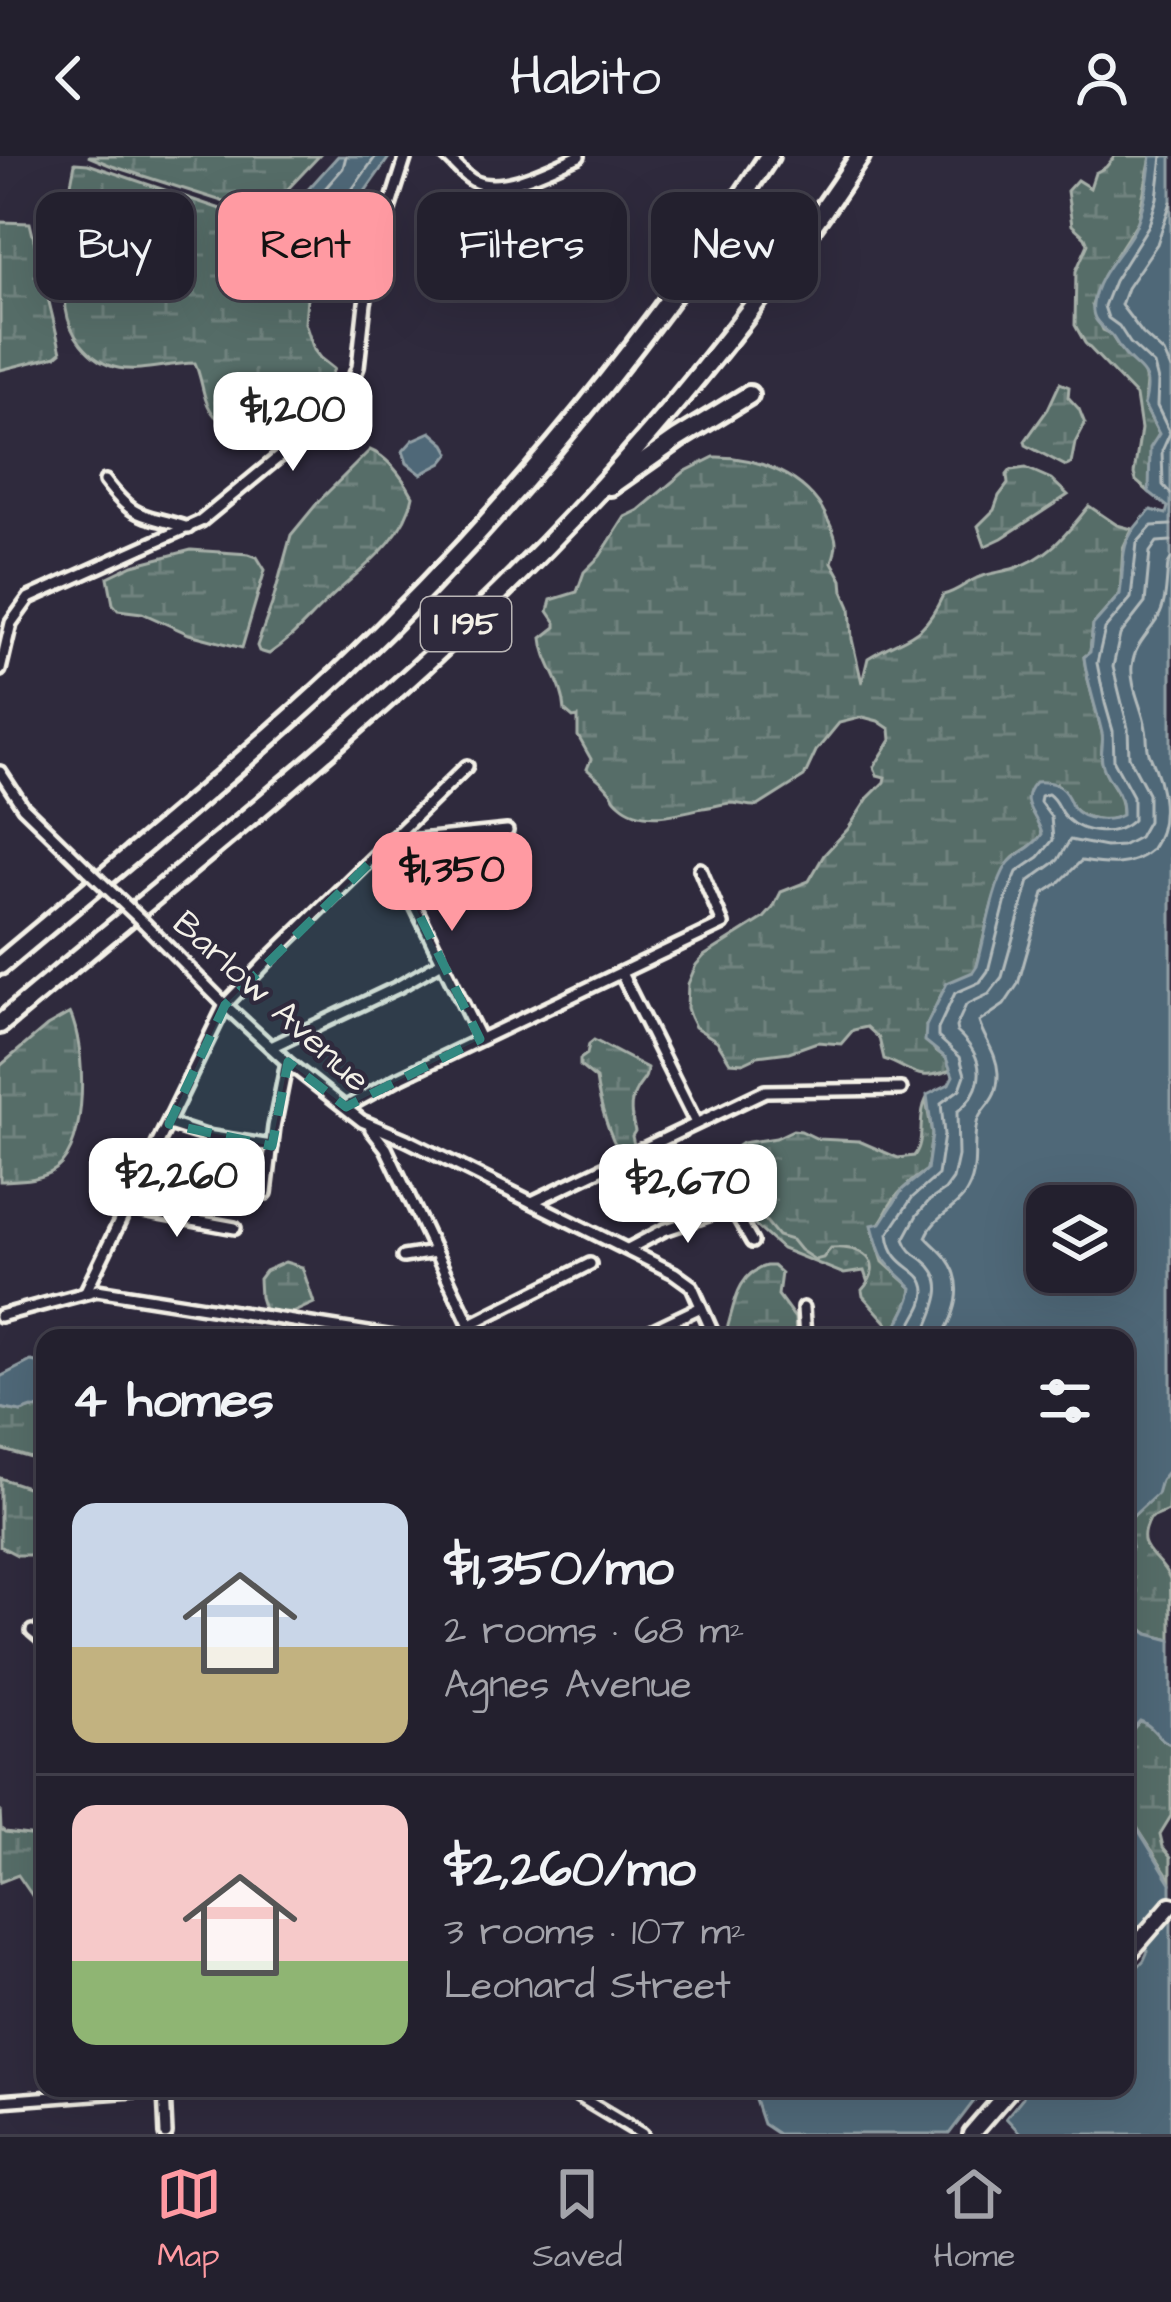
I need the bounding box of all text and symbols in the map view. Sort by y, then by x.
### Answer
text: Habito [510,41,661,116]
icon: back [36,45,102,111]
icon: person [1069,45,1135,111]
chip: Buy [36,192,194,300]
chip: Rent [218,192,393,300]
chip: Filters [417,192,627,300]
chip: New [651,192,818,300]
pin: $1,200 [195,372,391,474]
text: $1,200 [240,384,346,438]
road number: I 195 [421,597,511,651]
pin: $1,350 [354,832,550,934]
text: $1,350 [399,844,505,898]
street label: Barlow Avenue [161,899,381,1105]
pin: $2,260 [79,1138,275,1240]
pin: $2,670 [590,1144,786,1246]
text: $2,260 [116,1150,238,1204]
text: $2,670 [626,1156,750,1210]
map controls [1026,1185,1134,1293]
button: layers [1026,1185,1134,1293]
text: 4 homes [72,1366,274,1437]
icon: filters [1032,1368,1098,1434]
text: $1,350/mo [444,1534,674,1605]
icon: home [168,1551,312,1695]
text: 2 rooms · 68 m² [444,1605,744,1659]
text: Agnes Avenue [444,1659,692,1713]
text: $2,260/mo [444,1835,696,1906]
icon: home [168,1853,312,1997]
text: 3 rooms · 107 m² [444,1906,746,1960]
text: Leonard Street [444,1960,731,2014]
tab: Map [156,2161,222,2279]
tab: Saved [533,2161,622,2279]
tab: Home [933,2161,1015,2279]

